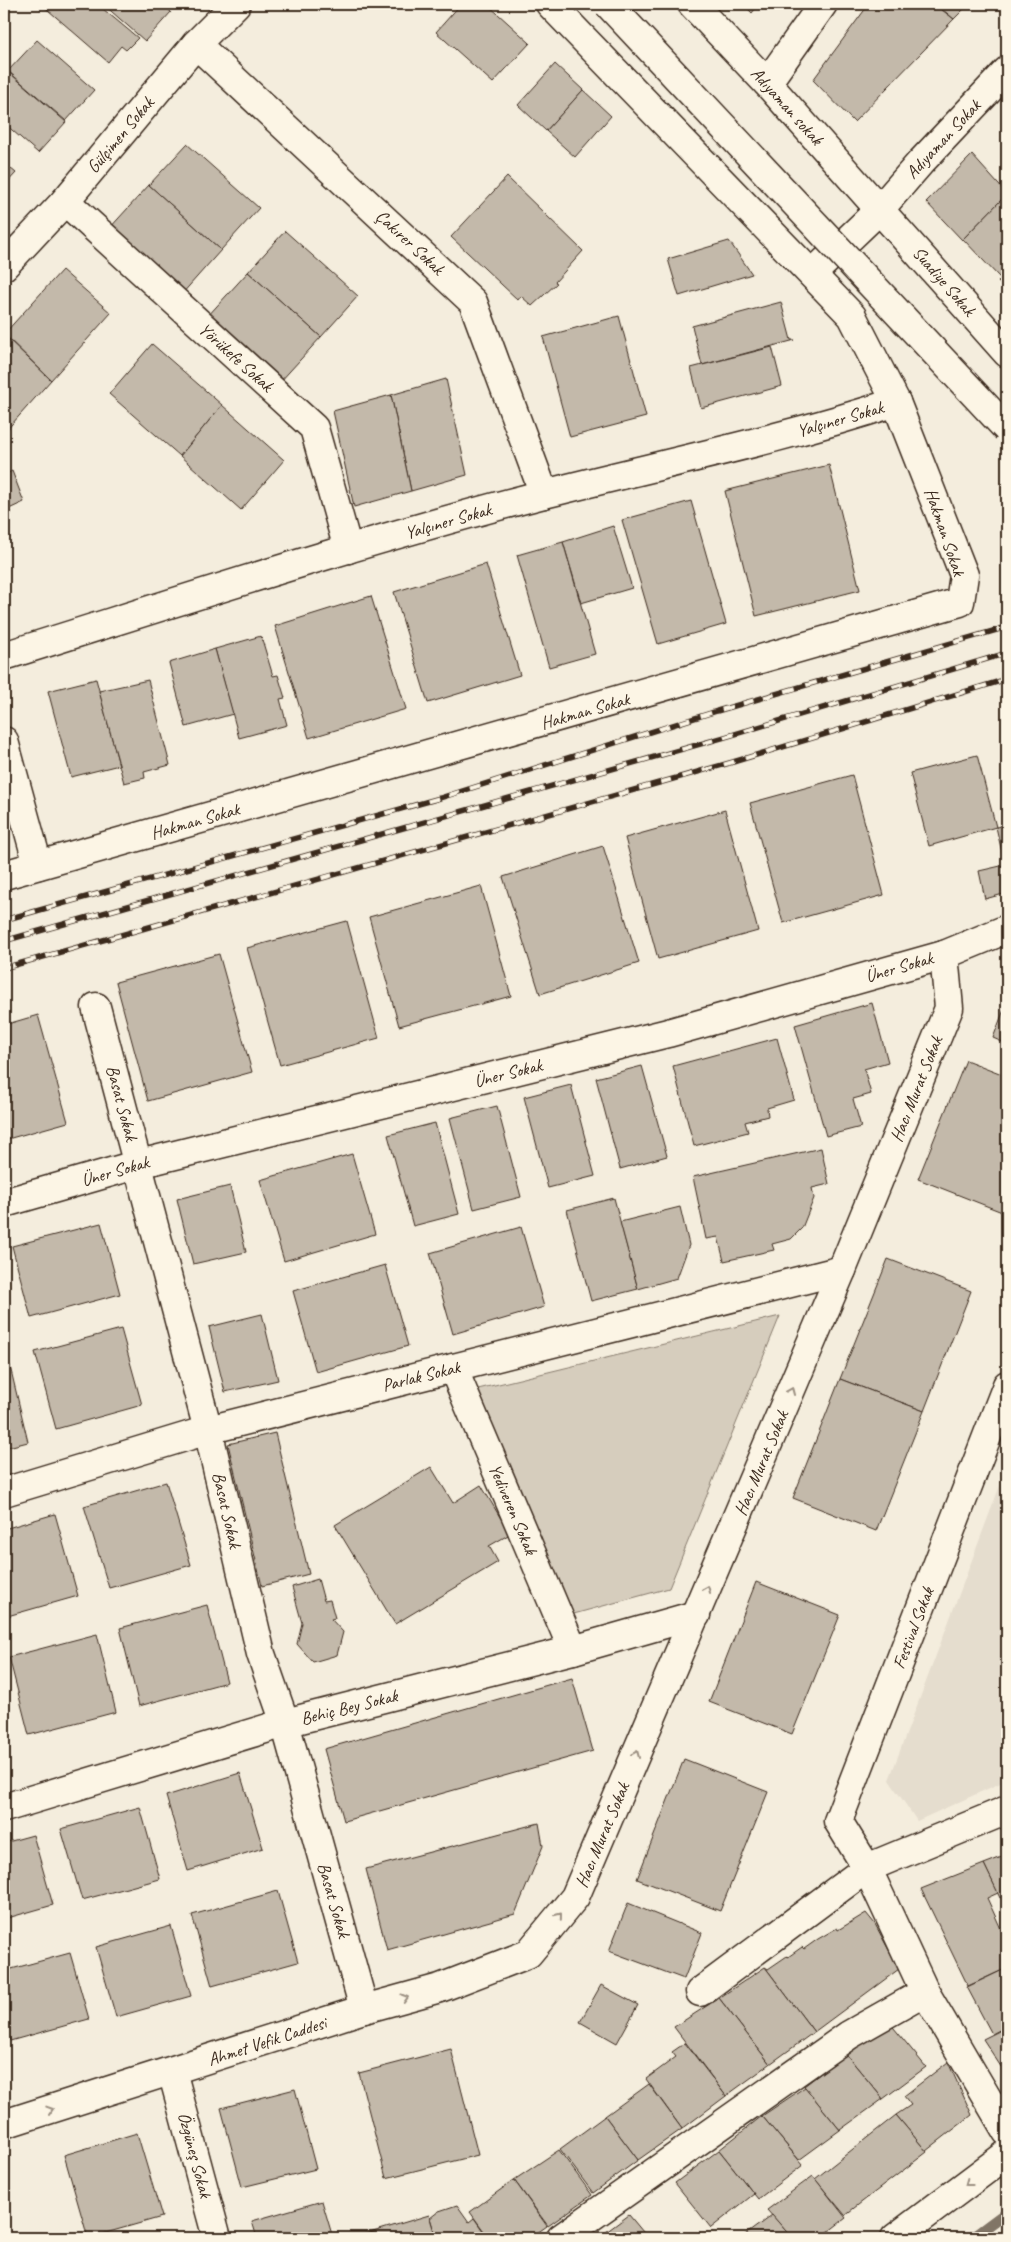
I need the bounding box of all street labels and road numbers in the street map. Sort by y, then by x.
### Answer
street label: Adıyaman sokak [746,62,829,151]
street label: Gülçimen Sokak [82,91,159,178]
street label: Adıyaman Sokak [901,94,986,183]
street label: Çakırer Sokak [371,205,450,281]
street label: Suadiye Sokak [908,242,981,321]
street label: Yörükefe Sokak [194,318,279,397]
street label: Yalçıner Sokak [794,396,887,442]
street label: Hakman Sokak [920,485,971,580]
street label: Yalçıner Sokak [402,498,495,544]
street label: Hakman Sokak [538,687,633,734]
street label: Hakman Sokak [148,797,243,844]
street label: Üner Sokak [863,947,937,987]
street label: Hacı Murat Sokak [885,1032,948,1145]
street label: Üner Sokak [472,1054,546,1092]
street label: Basat Sokak [101,1063,143,1144]
street label: Üner Sokak [79,1151,153,1191]
street label: Parlak Sokak [380,1355,464,1396]
street label: Hacı Murat Sokak [729,1406,794,1519]
street label: Yediveren Sokak [484,1460,543,1559]
street label: Basat Sokak [208,1470,247,1551]
street label: Festival Sokak [887,1583,939,1672]
street label: Behiç Bey Sokak [298,1684,401,1730]
street label: Hacı Murat Sokak [570,1778,635,1891]
street label: Basat Sokak [313,1860,356,1941]
street label: Ahmet Vefik Caddesi [205,2011,332,2071]
street label: Özgüneş Sokak [173,2110,217,2201]

